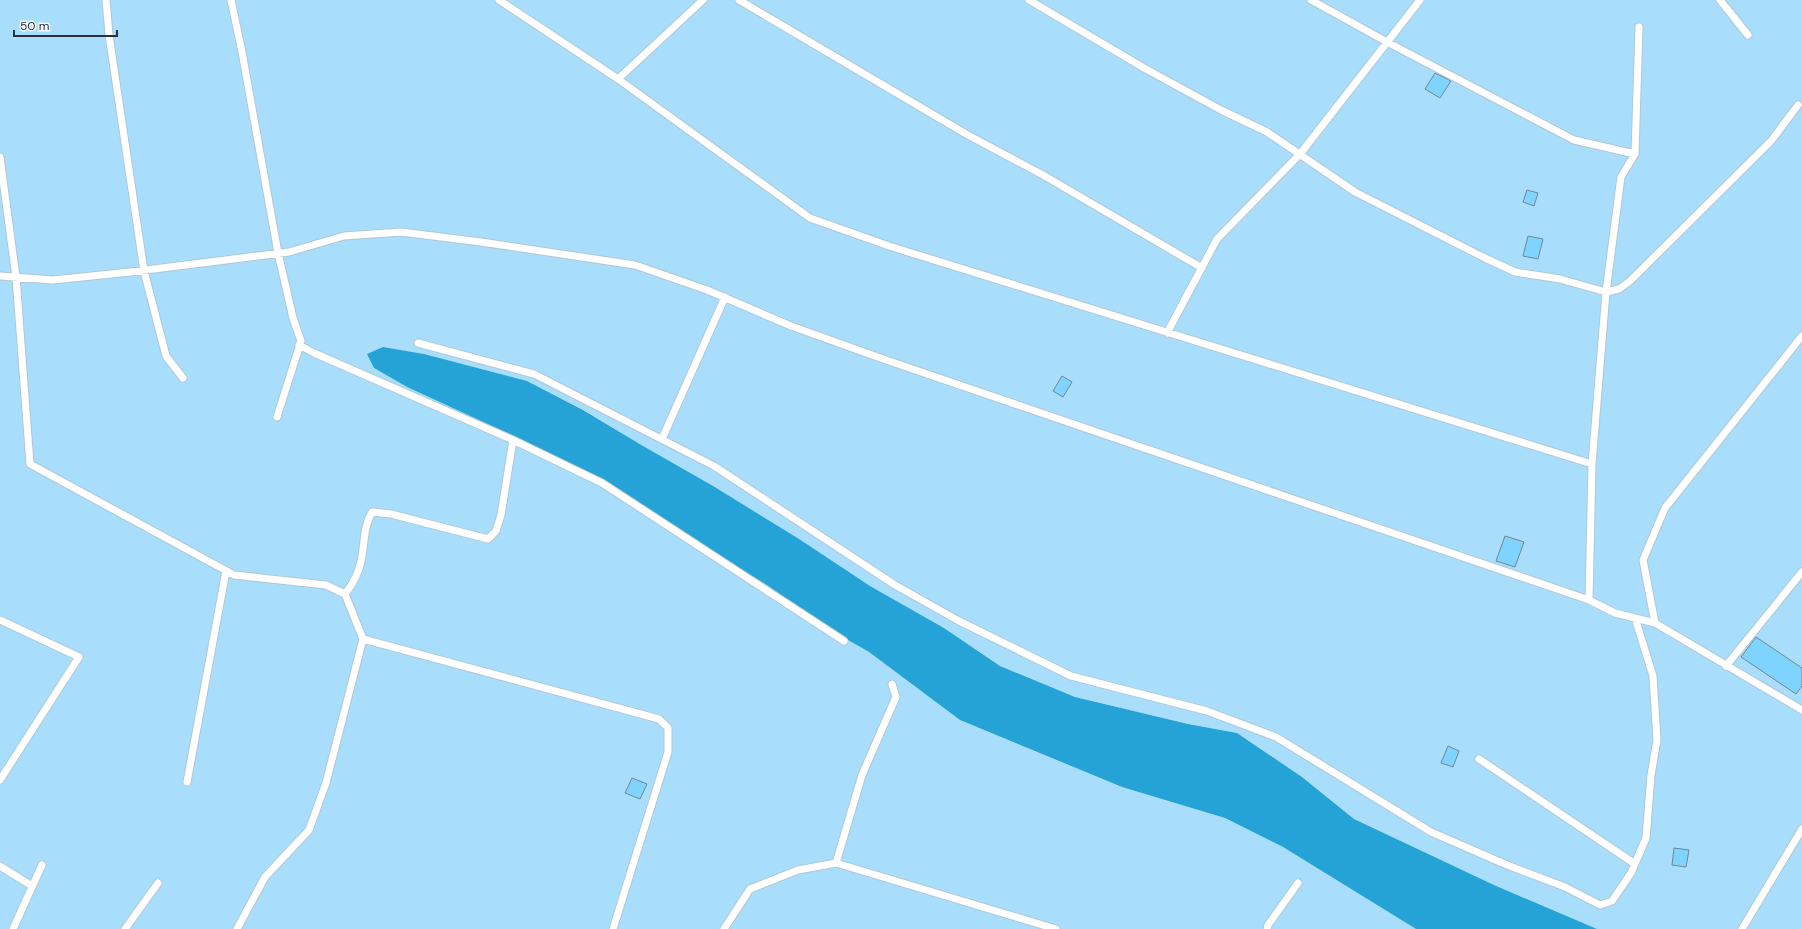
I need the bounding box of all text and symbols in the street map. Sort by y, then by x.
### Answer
scale bar [14,12,117,38]
text: 50 m [20,18,49,34]

